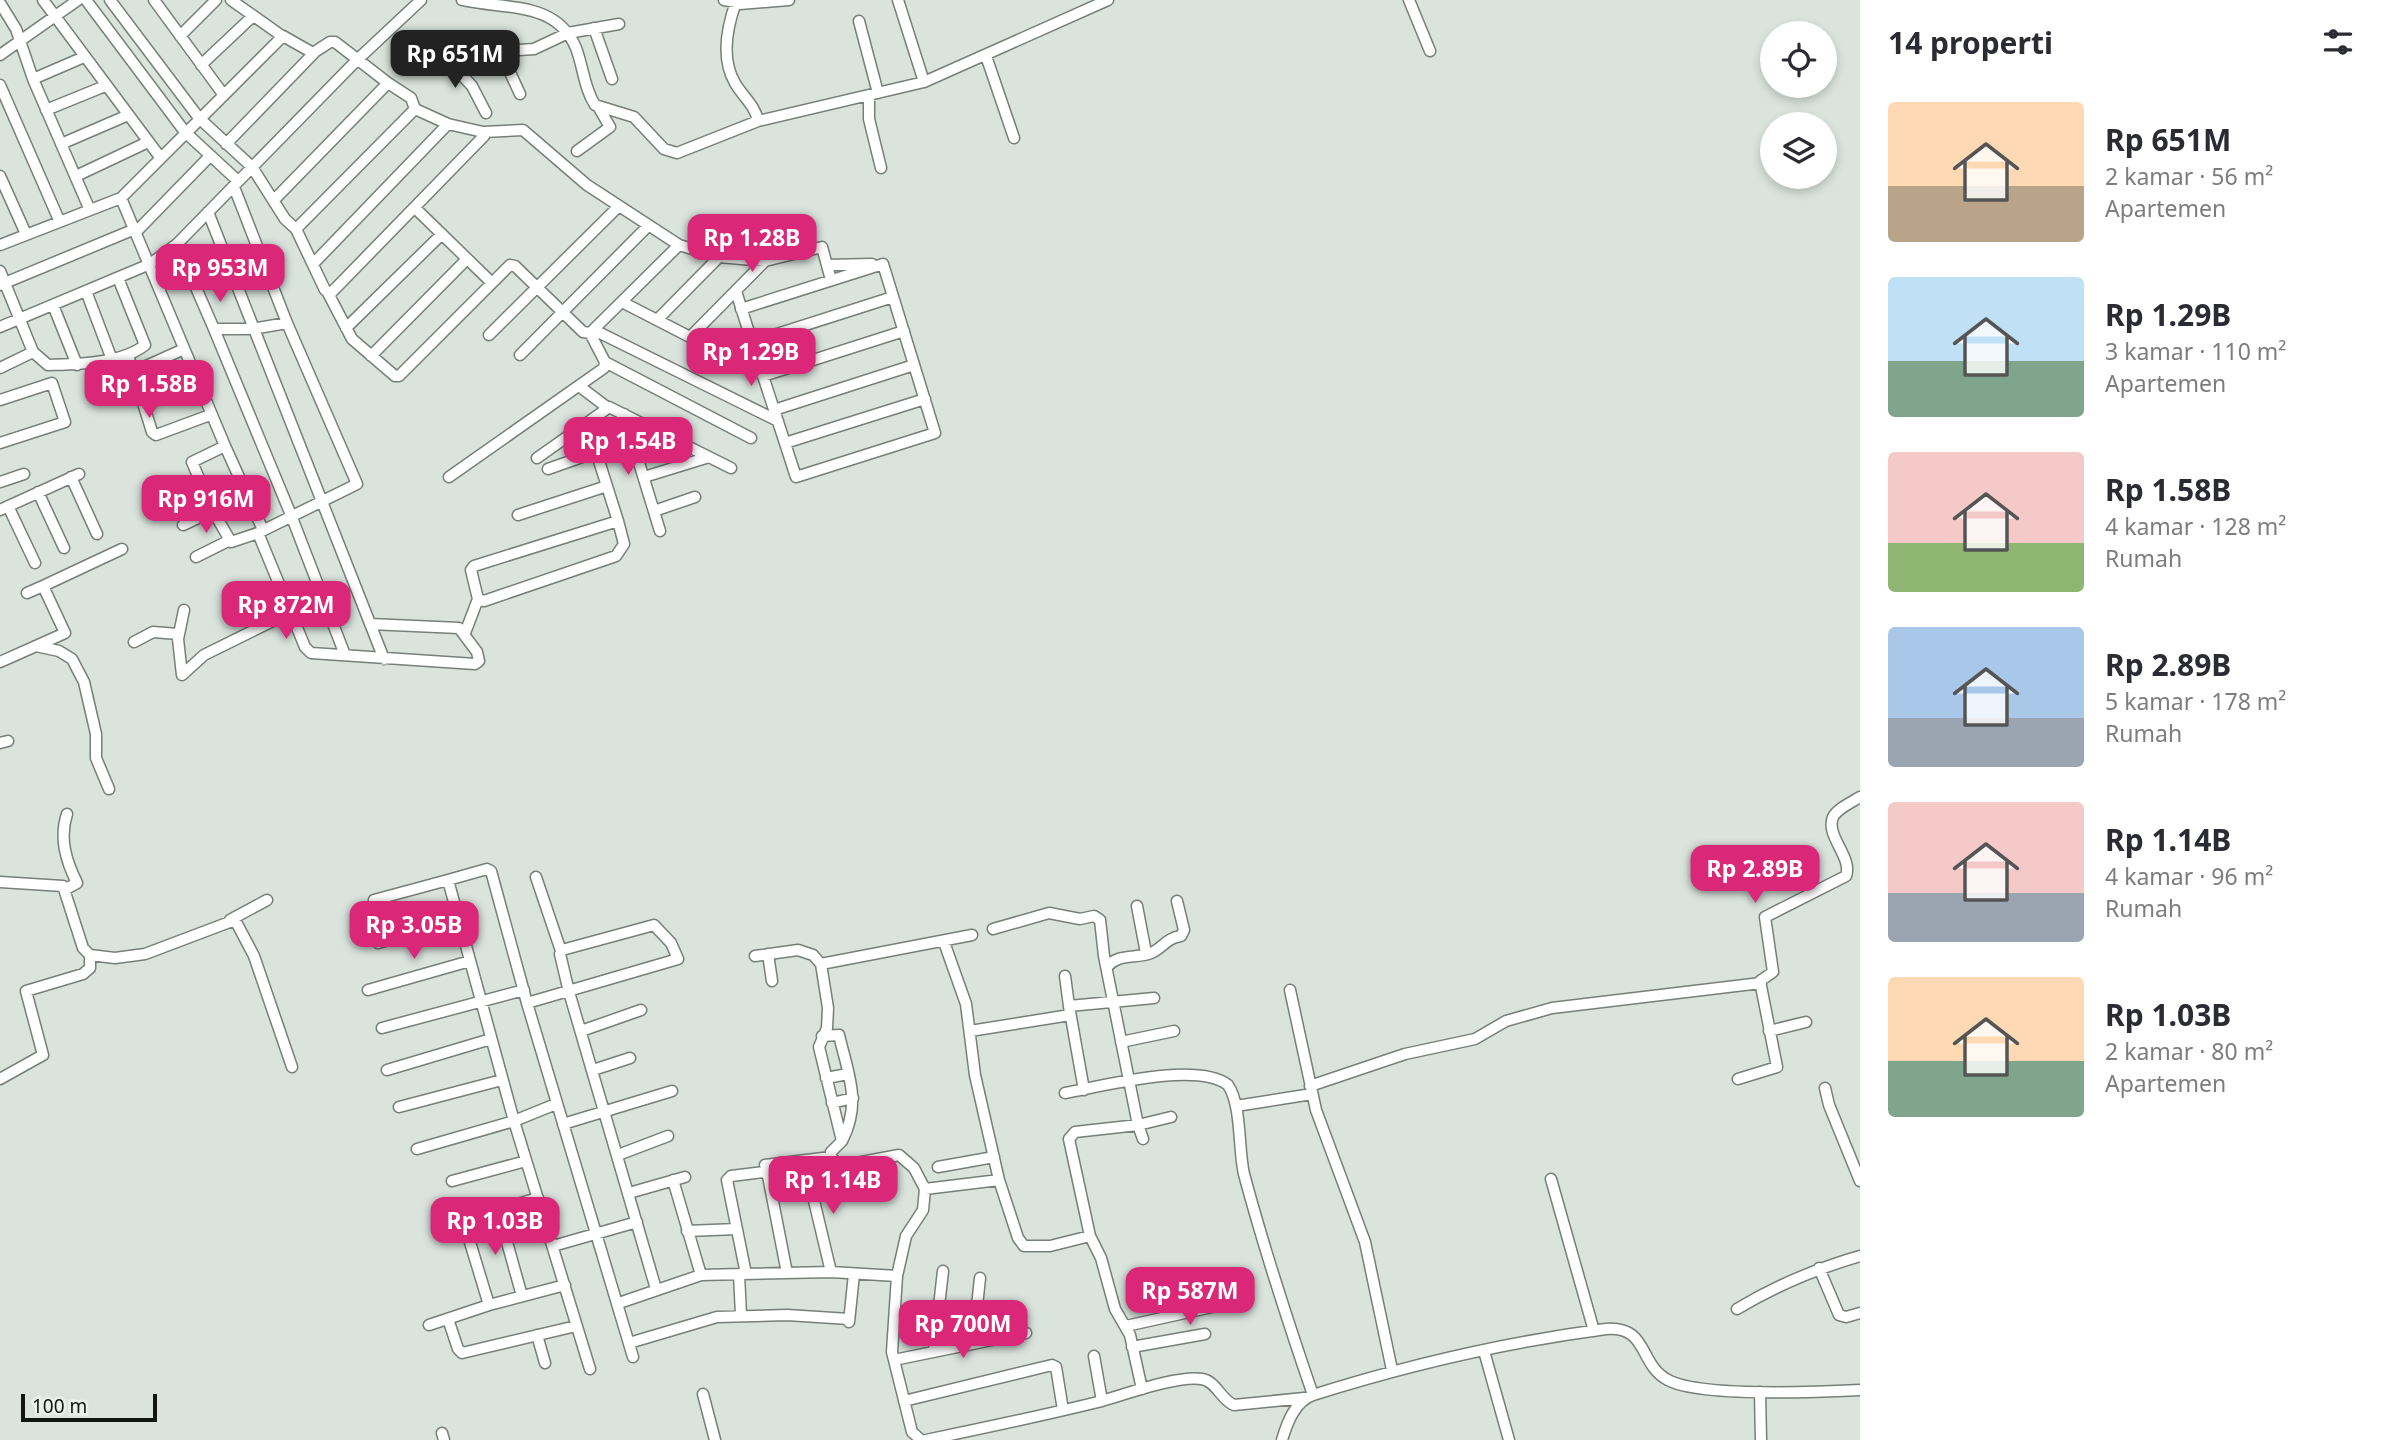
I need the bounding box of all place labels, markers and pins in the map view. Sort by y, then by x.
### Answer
pin: Rp 651M [390,31,520,90]
pin: Rp 1.28B [680,215,824,274]
pin: Rp 953M [155,244,285,304]
pin: Rp 1.29B [679,328,823,388]
pin: Rp 1.58B [77,360,221,420]
pin: Rp 1.54B [556,418,700,477]
pin: Rp 916M [141,476,271,535]
pin: Rp 872M [221,582,351,641]
pin: Rp 2.89B [1683,846,1827,905]
pin: Rp 3.05B [342,902,486,961]
pin: Rp 1.14B [761,1156,905,1216]
pin: Rp 1.03B [423,1198,567,1257]
pin: Rp 587M [1125,1268,1255,1327]
pin: Rp 700M [898,1300,1028,1360]

